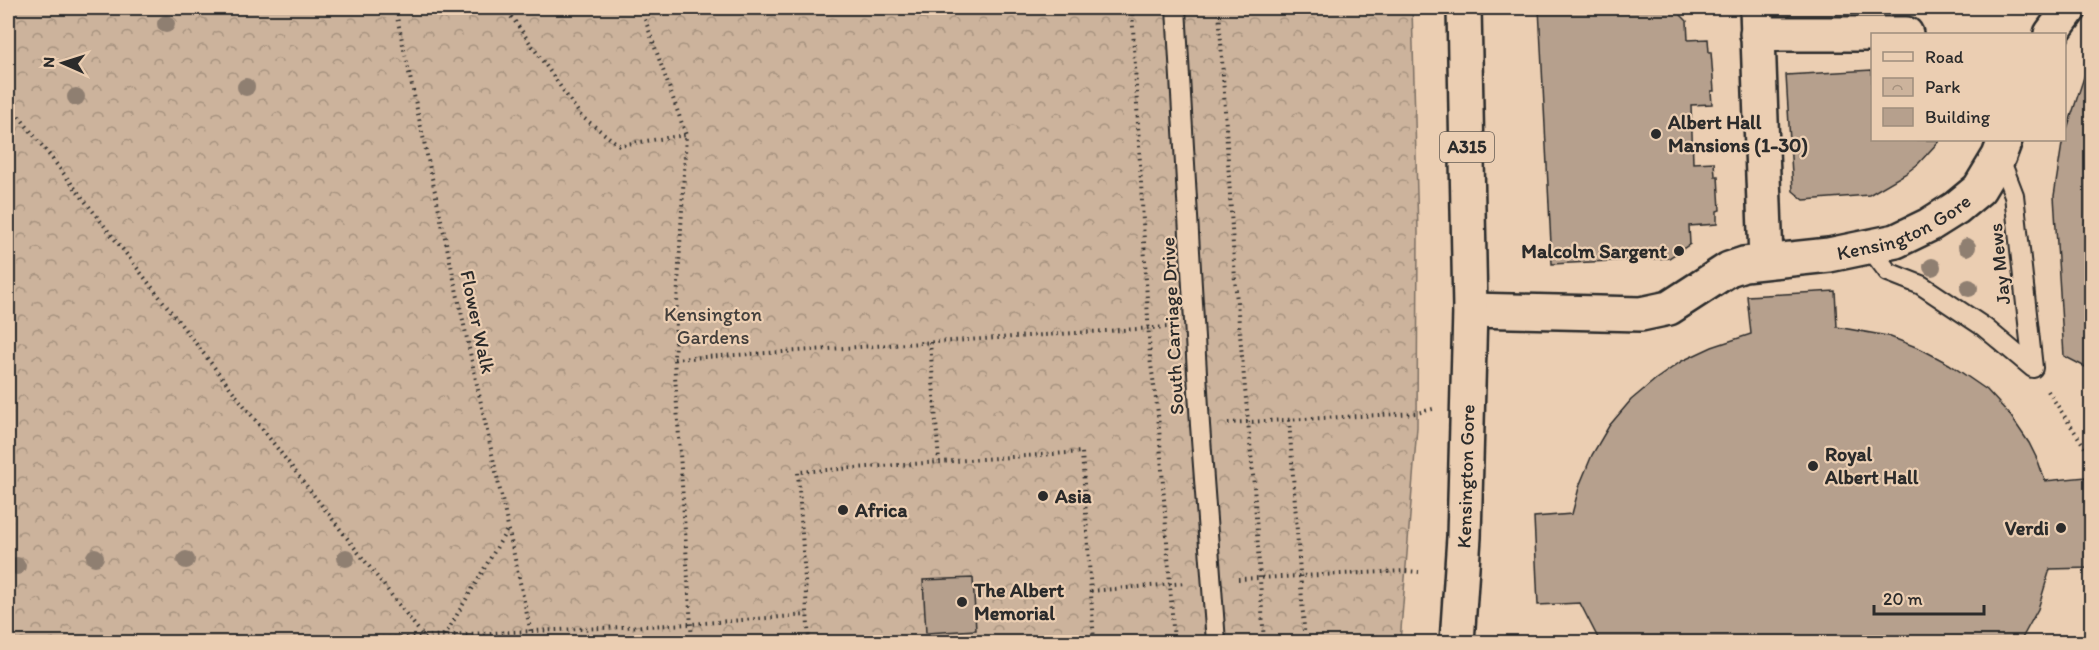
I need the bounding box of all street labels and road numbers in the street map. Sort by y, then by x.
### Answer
road number: A315 [1440,132,1494,162]
street label: Kensington Gore [1835,189,1976,265]
street label: Jay Mews [1983,222,2015,306]
street label: South Carriage Drive [1155,236,1189,416]
street label: Flower Walk [455,268,501,376]
street label: Kensington Gore [1451,404,1480,549]

